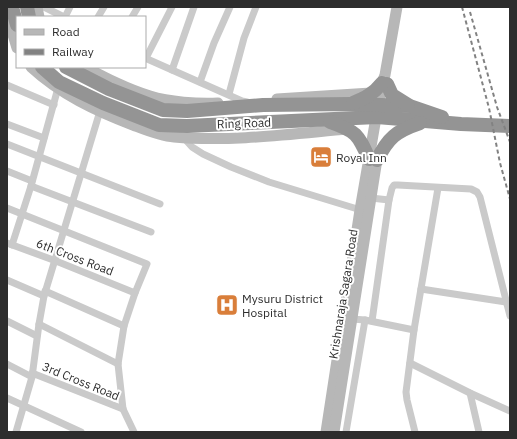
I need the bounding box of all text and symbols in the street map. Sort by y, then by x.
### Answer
legend [16,16,146,68]
text: Road [52,24,80,39]
text: Railway [52,44,94,59]
street label: Ring Road [217,115,271,131]
hotel icon: Royal Inn [308,144,334,170]
place label: Royal Inn [336,150,387,165]
street label: Krishnaraja Sagara Road [325,228,361,360]
street label: 6th Cross Road [34,235,116,279]
place label: Mysuru District Hospital [242,291,323,320]
hospital icon: Mysuru District Hospital [214,292,240,318]
street label: 3rd Cross Road [40,359,122,403]

